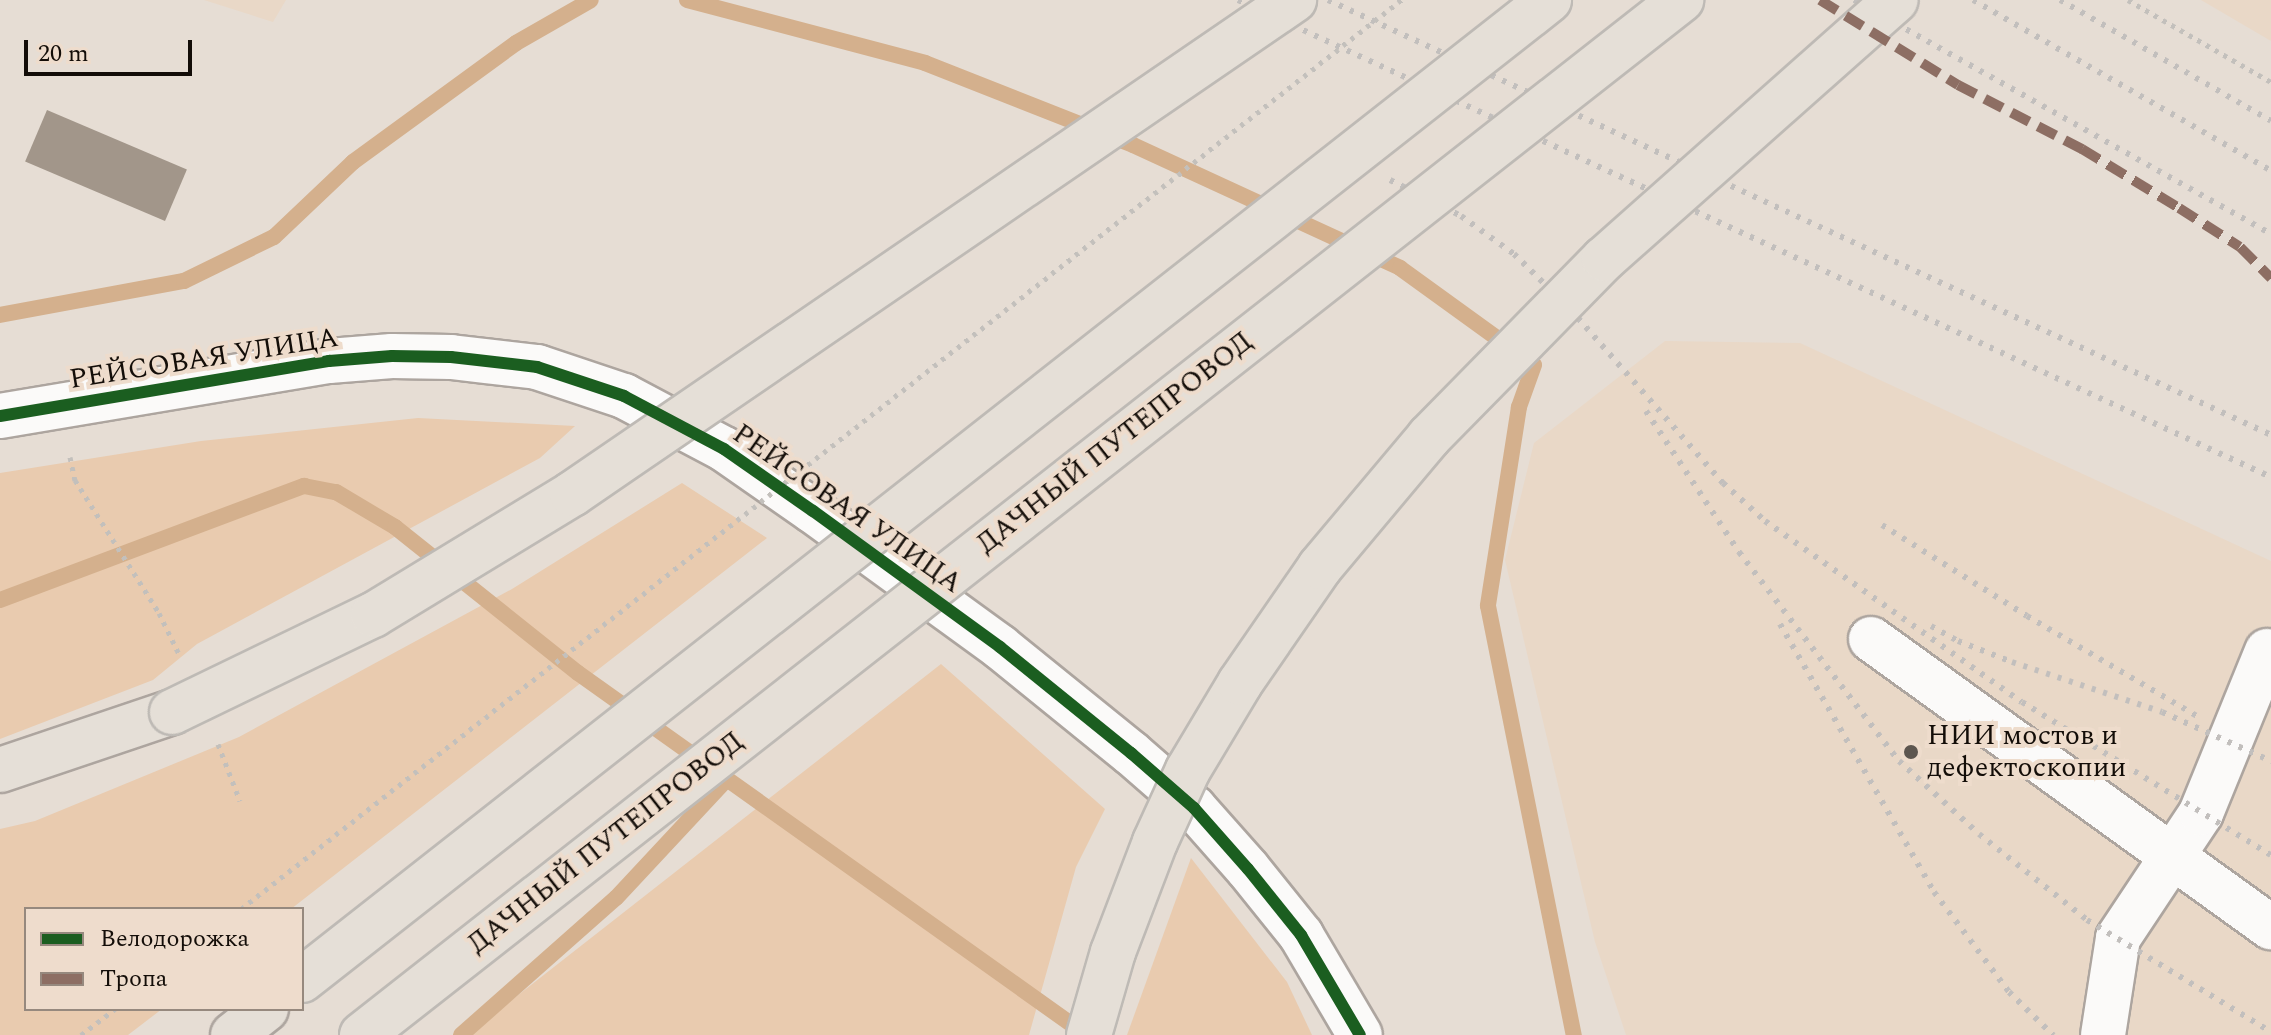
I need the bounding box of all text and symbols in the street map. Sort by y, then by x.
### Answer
scale bar [28,24,196,74]
text: 20 m [38,36,89,72]
street label: РЕЙСОВАЯ УЛИЦА [67,321,341,397]
street label: ДАЧНЫЙ ПУТЕПРОВОД [970,325,1260,561]
street label: РЕЙСОВАЯ УЛИЦА [726,417,968,601]
place label: НИИ мостов и дефектоскопии [1927,719,2126,785]
street label: ДАЧНЫЙ ПУТЕПРОВОД [461,725,751,961]
marker: НИИ мостов и дефектоскопии [1902,743,1920,761]
legend [24,907,304,1011]
text: Велодорожка [100,921,249,957]
text: Тропа [100,961,168,997]

